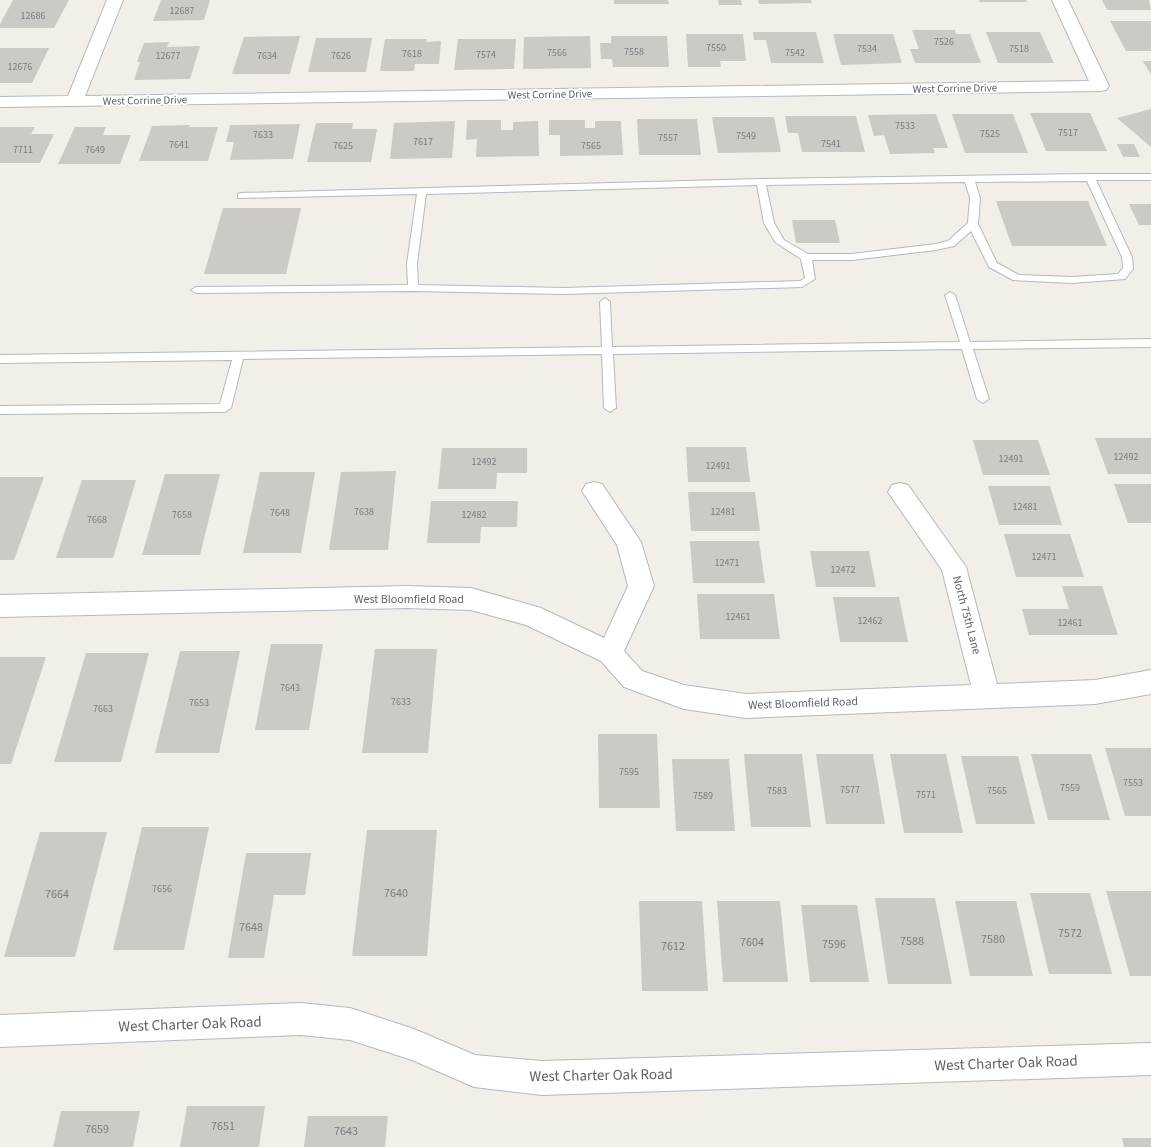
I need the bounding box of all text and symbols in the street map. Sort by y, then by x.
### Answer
house number: 12687 [170,4,194,18]
house number: 12686 [21,9,45,23]
house number: 7526 [934,35,954,49]
house number: 7550 [706,41,726,55]
house number: 7534 [857,42,877,56]
house number: 7518 [1009,42,1029,56]
house number: 7558 [624,45,644,59]
house number: 7566 [547,46,567,60]
house number: 7542 [785,46,805,60]
house number: 7618 [402,47,422,61]
house number: 7574 [476,48,496,62]
house number: 12677 [156,49,180,63]
house number: 7634 [257,49,277,63]
house number: 7626 [331,49,351,63]
house number: 12676 [8,60,32,74]
street label: West Corrine Drive [913,80,998,97]
street label: West Corrine Drive [508,86,593,103]
street label: West Corrine Drive [103,92,188,109]
house number: 7533 [895,119,915,133]
house number: 7517 [1058,126,1078,140]
house number: 7525 [980,127,1000,141]
house number: 7633 [253,128,273,142]
house number: 7549 [736,129,756,143]
house number: 7557 [658,131,678,145]
house number: 7617 [413,135,433,149]
house number: 7541 [821,137,841,151]
house number: 7641 [169,138,189,152]
house number: 7625 [333,139,353,153]
house number: 7565 [581,139,601,153]
house number: 7711 [13,143,33,157]
house number: 7649 [85,143,105,157]
house number: 12492 [1114,450,1138,464]
house number: 12491 [999,452,1023,466]
house number: 12492 [472,455,496,469]
house number: 12491 [706,459,730,473]
house number: 12481 [1013,500,1037,514]
house number: 7638 [354,505,374,519]
house number: 12481 [711,505,735,519]
house number: 7648 [270,506,290,520]
house number: 7658 [172,508,192,522]
house number: 12482 [462,508,486,522]
house number: 7668 [87,513,107,527]
house number: 12471 [1032,550,1056,564]
house number: 12471 [715,556,739,570]
house number: 12472 [831,563,855,577]
street label: North 75th Lane [948,574,985,656]
street label: West Bloomfield Road [354,591,464,608]
house number: 12461 [726,610,750,624]
house number: 12462 [858,614,882,628]
house number: 12461 [1058,616,1082,630]
house number: 7643 [280,681,300,695]
street label: West Bloomfield Road [748,693,858,714]
house number: 7633 [391,695,411,709]
house number: 7653 [189,696,209,710]
house number: 7663 [93,702,113,716]
house number: 7595 [619,765,639,779]
house number: 7553 [1123,776,1143,790]
house number: 7559 [1060,781,1080,795]
house number: 7577 [840,783,860,797]
house number: 7583 [767,784,787,798]
house number: 7565 [987,784,1007,798]
house number: 7571 [916,788,936,802]
house number: 7589 [693,789,713,803]
house number: 7656 [152,882,172,896]
house number: 7640 [384,885,408,902]
house number: 7664 [45,886,69,903]
house number: 7648 [239,919,263,936]
house number: 7572 [1058,925,1082,942]
house number: 7580 [981,931,1005,948]
house number: 7588 [900,933,924,950]
house number: 7604 [740,934,764,951]
house number: 7596 [822,936,846,953]
house number: 7612 [661,938,685,955]
street label: West Charter Oak Road [118,1012,262,1037]
street label: West Charter Oak Road [934,1051,1078,1076]
street label: West Charter Oak Road [529,1064,673,1087]
house number: 7651 [211,1118,235,1135]
house number: 7659 [85,1121,109,1138]
house number: 7643 [334,1123,358,1140]

